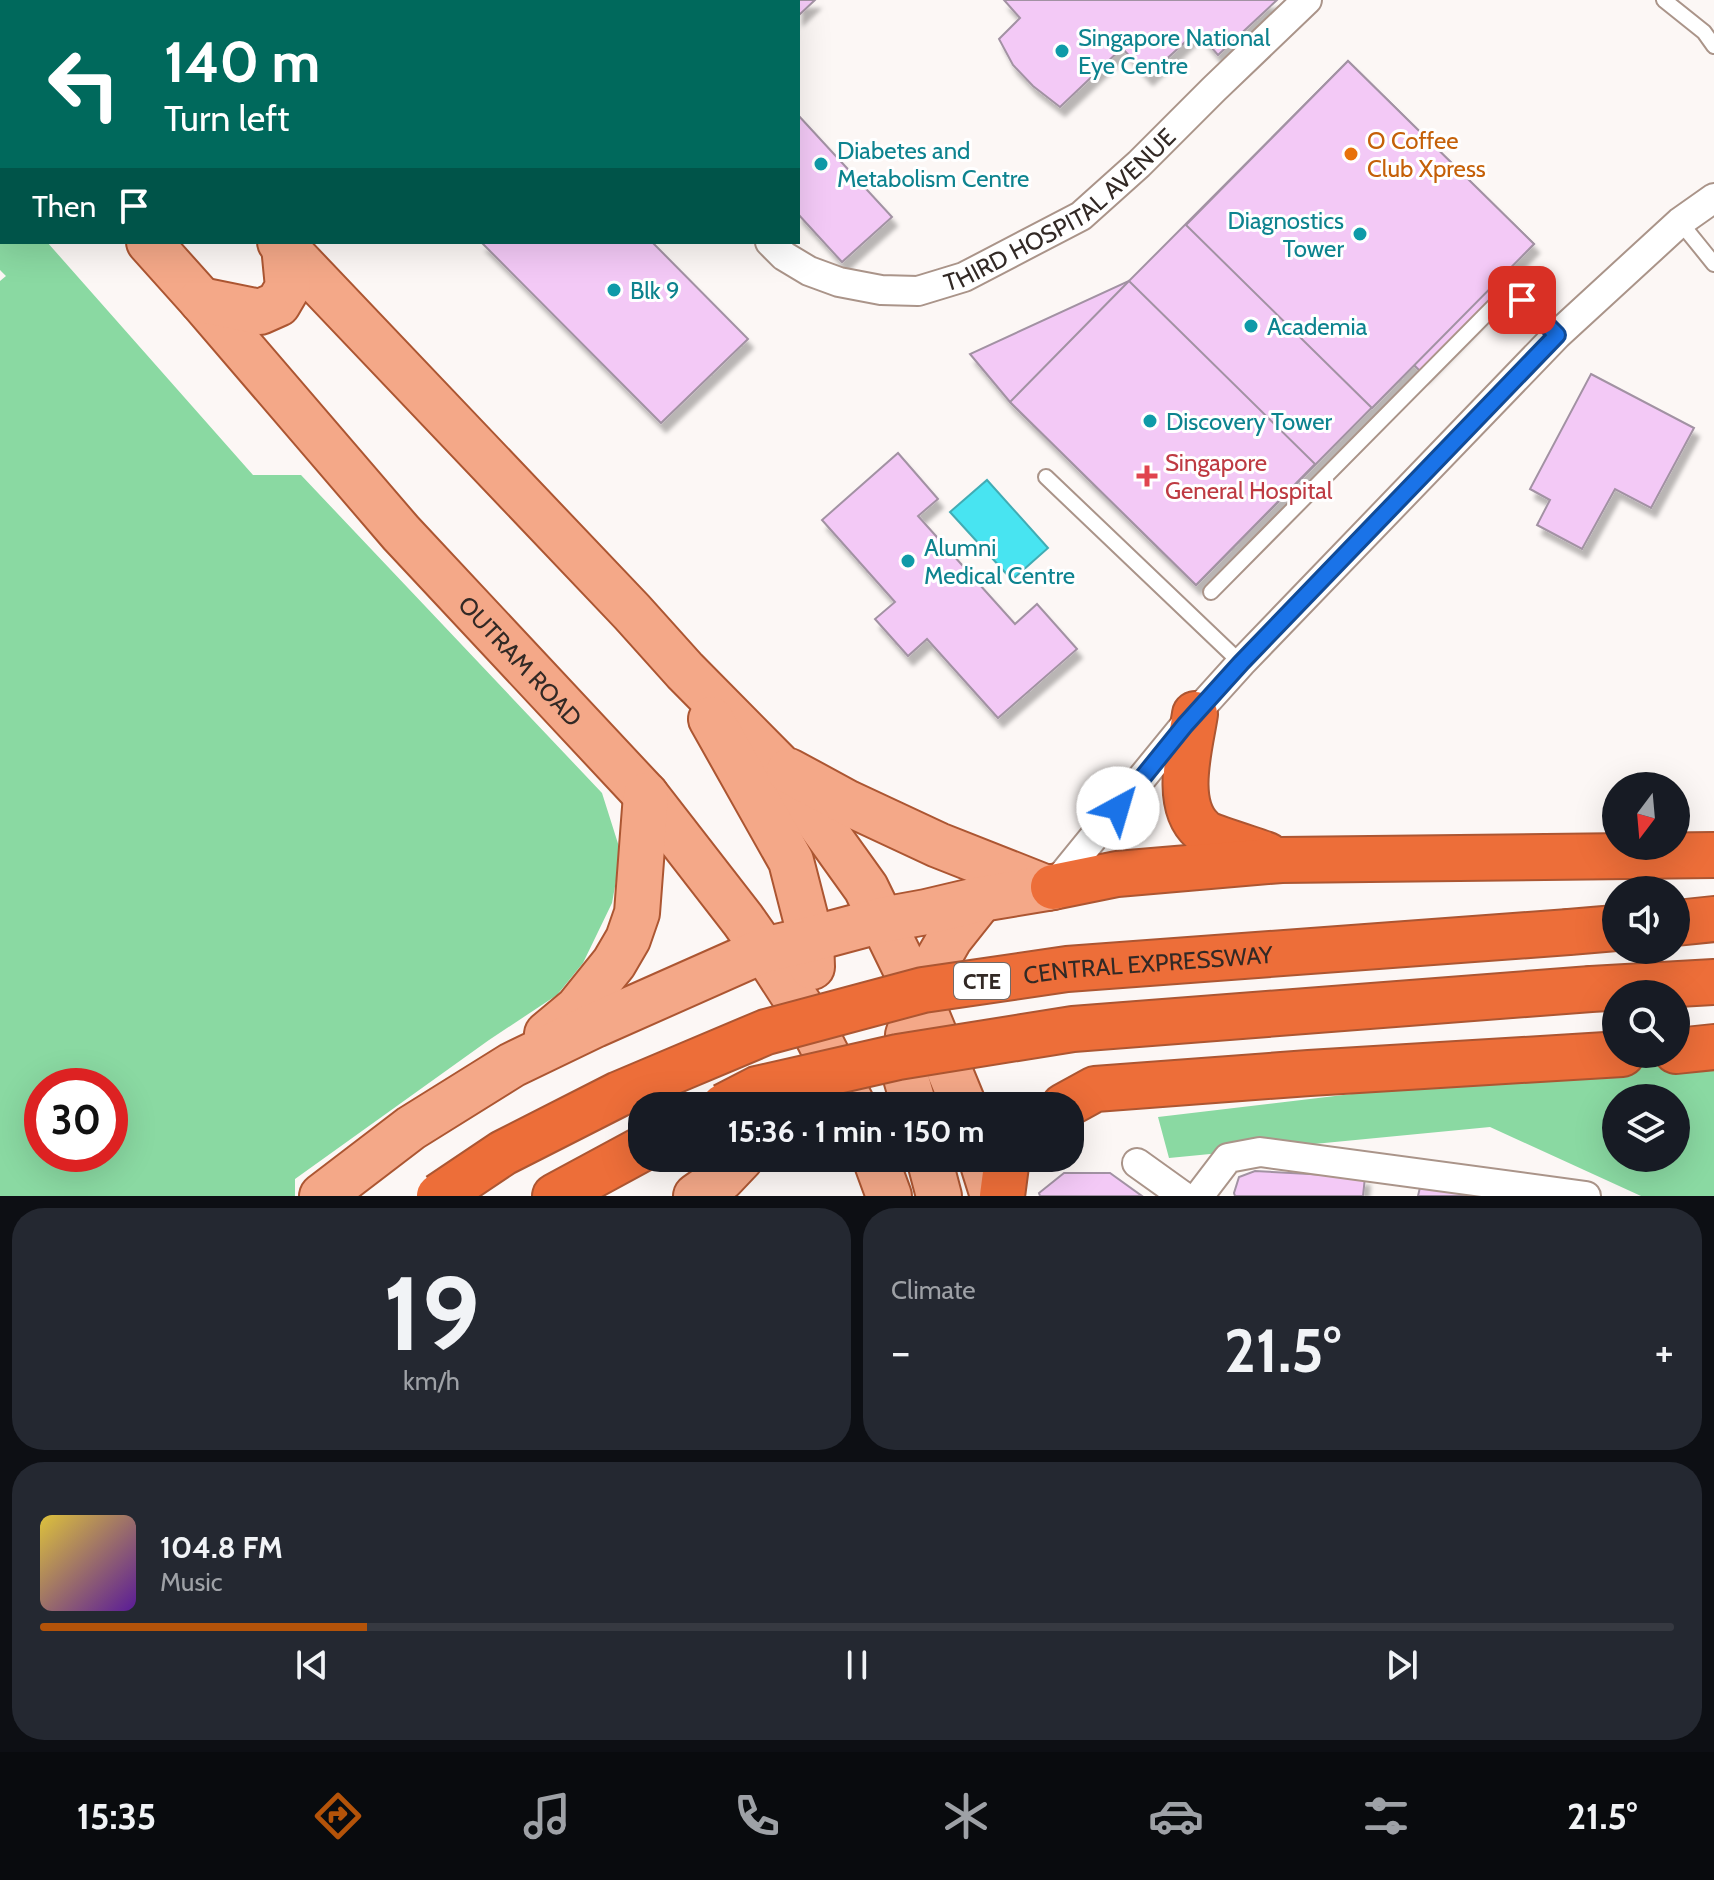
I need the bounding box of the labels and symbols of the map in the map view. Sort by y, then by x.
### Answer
place label: Singapore National Eye Centre [1078,23,1271,80]
marker: Singapore National Eye Centre [1053,42,1071,60]
street label: THIRD HOSPITAL AVENUE [940,122,1181,297]
place label: O Coffee Club Xpress [1367,126,1486,183]
place label: Diabetes and Metabolism Centre [837,136,1029,193]
marker: O Coffee Club Xpress [1342,145,1360,163]
marker: Diabetes and Metabolism Centre [812,155,830,173]
place label: Diagnostics Tower [1228,206,1344,263]
marker: Diagnostics Tower [1351,225,1369,243]
pin [1488,266,1556,334]
place label: Blk 9 [630,276,680,305]
marker: Blk 9 [605,281,623,299]
place label: Academia [1267,312,1368,341]
marker: Academia [1242,317,1260,335]
place label: Discovery Tower [1166,407,1333,436]
marker: Discovery Tower [1141,412,1159,430]
place label: Singapore General Hospital [1165,448,1333,505]
marker: Singapore General Hospital [1136,465,1158,487]
place label: Alumni Medical Centre [924,533,1075,590]
marker: Alumni Medical Centre [899,552,917,570]
street label: OUTRAM ROAD [453,590,588,732]
position arrow [1076,766,1160,850]
north arrow [1602,772,1690,860]
street label: CENTRAL EXPRESSWAY [1021,939,1274,990]
road number: CTE [954,963,1010,999]
speed limit sign: 30 [24,1068,128,1172]

